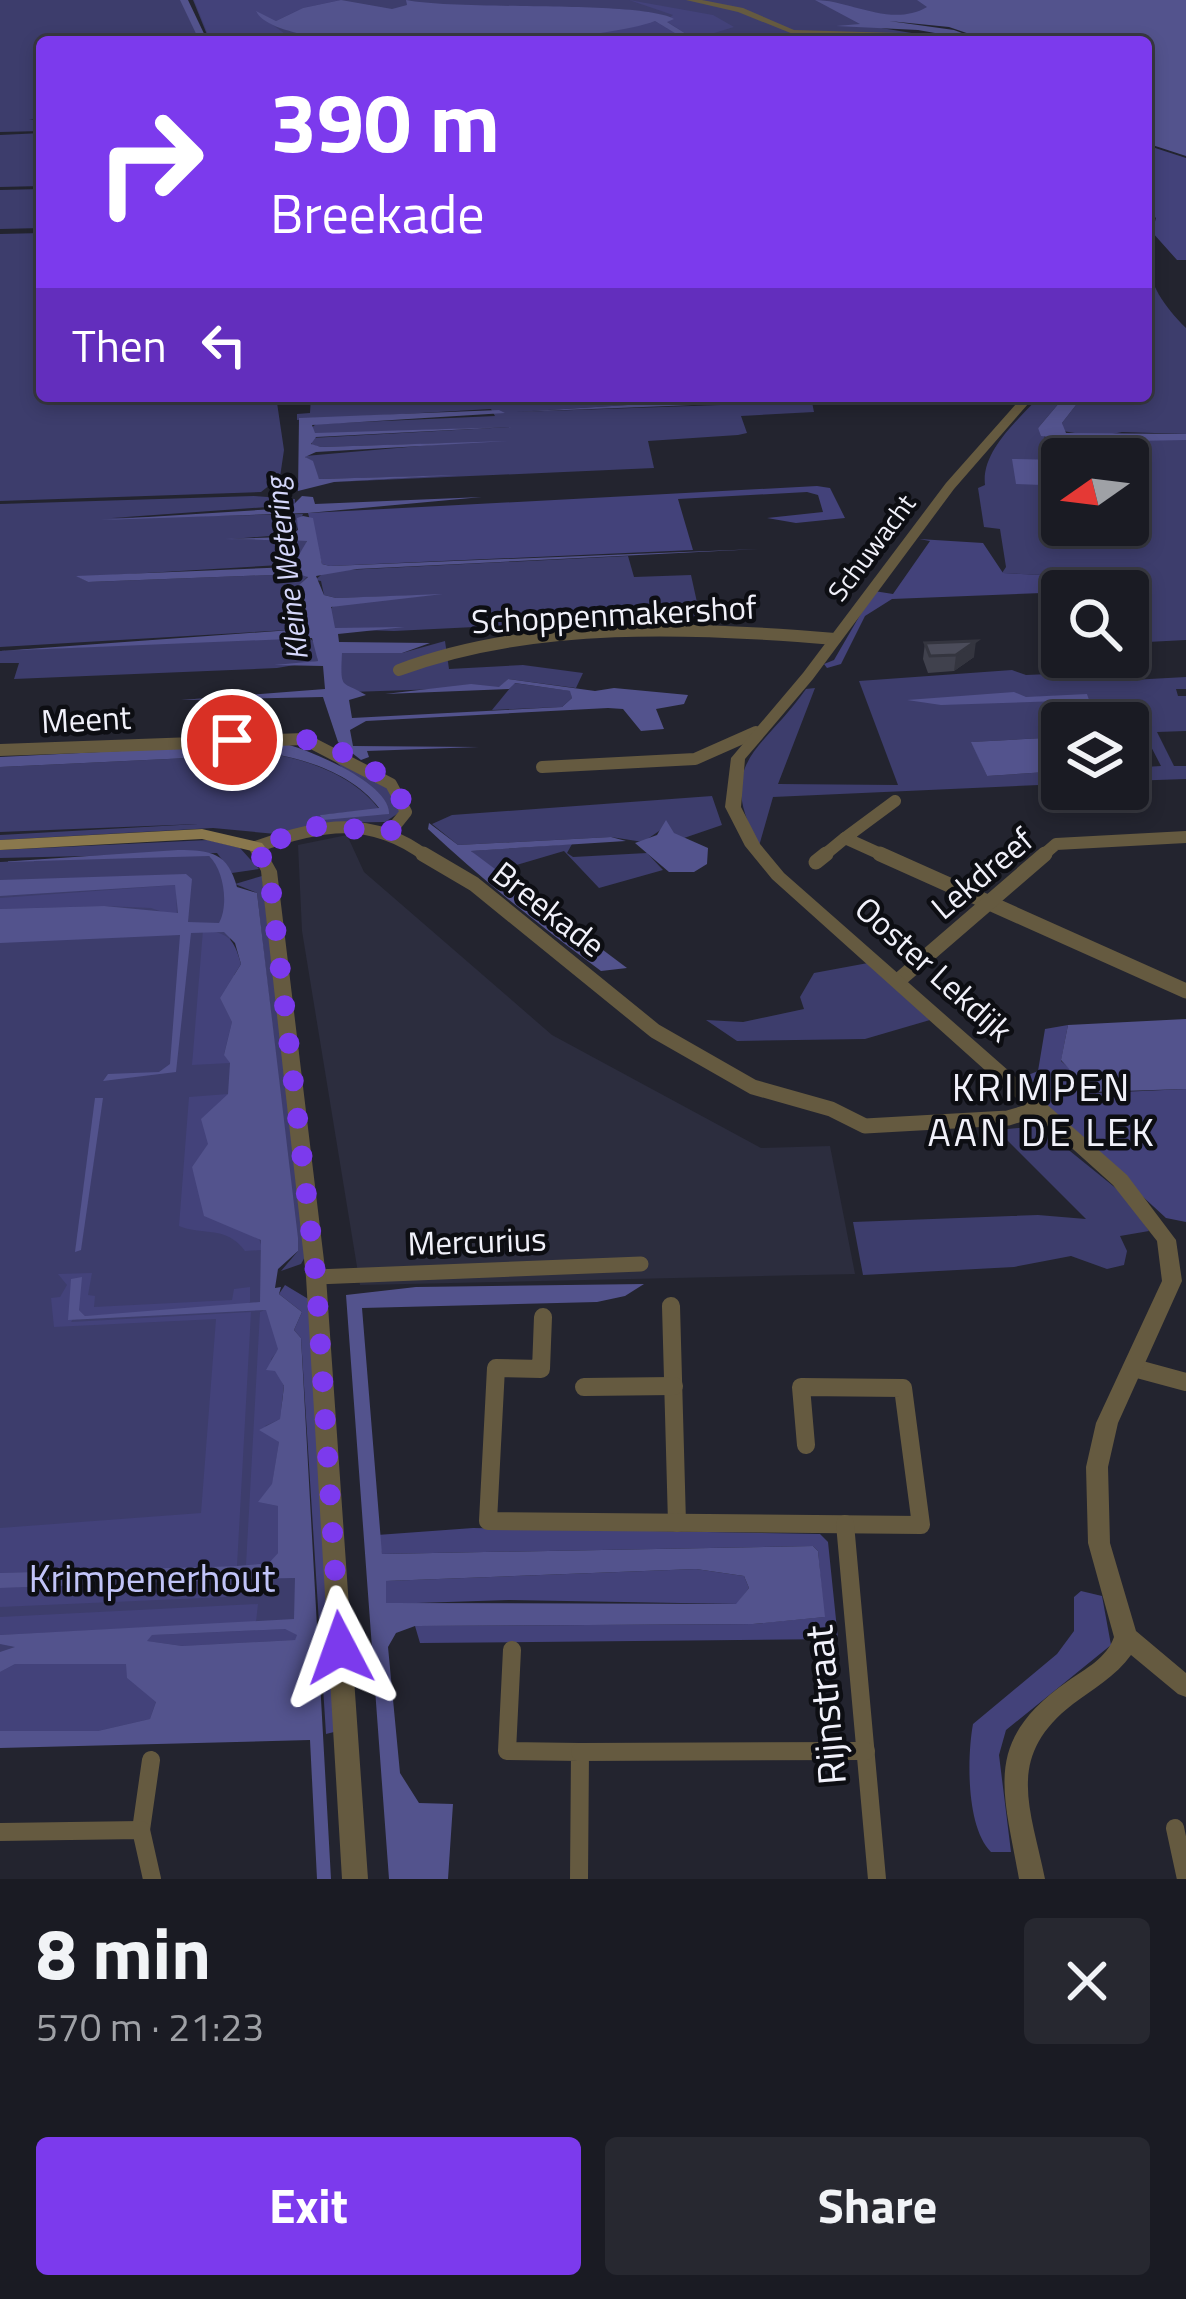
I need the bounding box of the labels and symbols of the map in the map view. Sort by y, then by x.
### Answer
north arrow [1041,438,1149,546]
water label: Kleine Wetering [252,472,320,663]
street label: Schuwacht [817,484,925,609]
street label: Schoppenmakershof [470,582,758,646]
pin [181,689,283,791]
street label: Meent [40,692,133,746]
street label: Lekdreef [920,815,1044,931]
street label: Breekade [482,849,616,969]
street label: Ooster Lekdijk [844,885,1024,1054]
district label: KRIMPEN AAN DE LEK [927,1057,1157,1161]
street label: Mercurius [407,1214,547,1268]
park label: Krimpenerhout [28,1548,276,1607]
position arrow [277,1585,403,1711]
street label: Rijnstraat [788,1622,861,1787]

